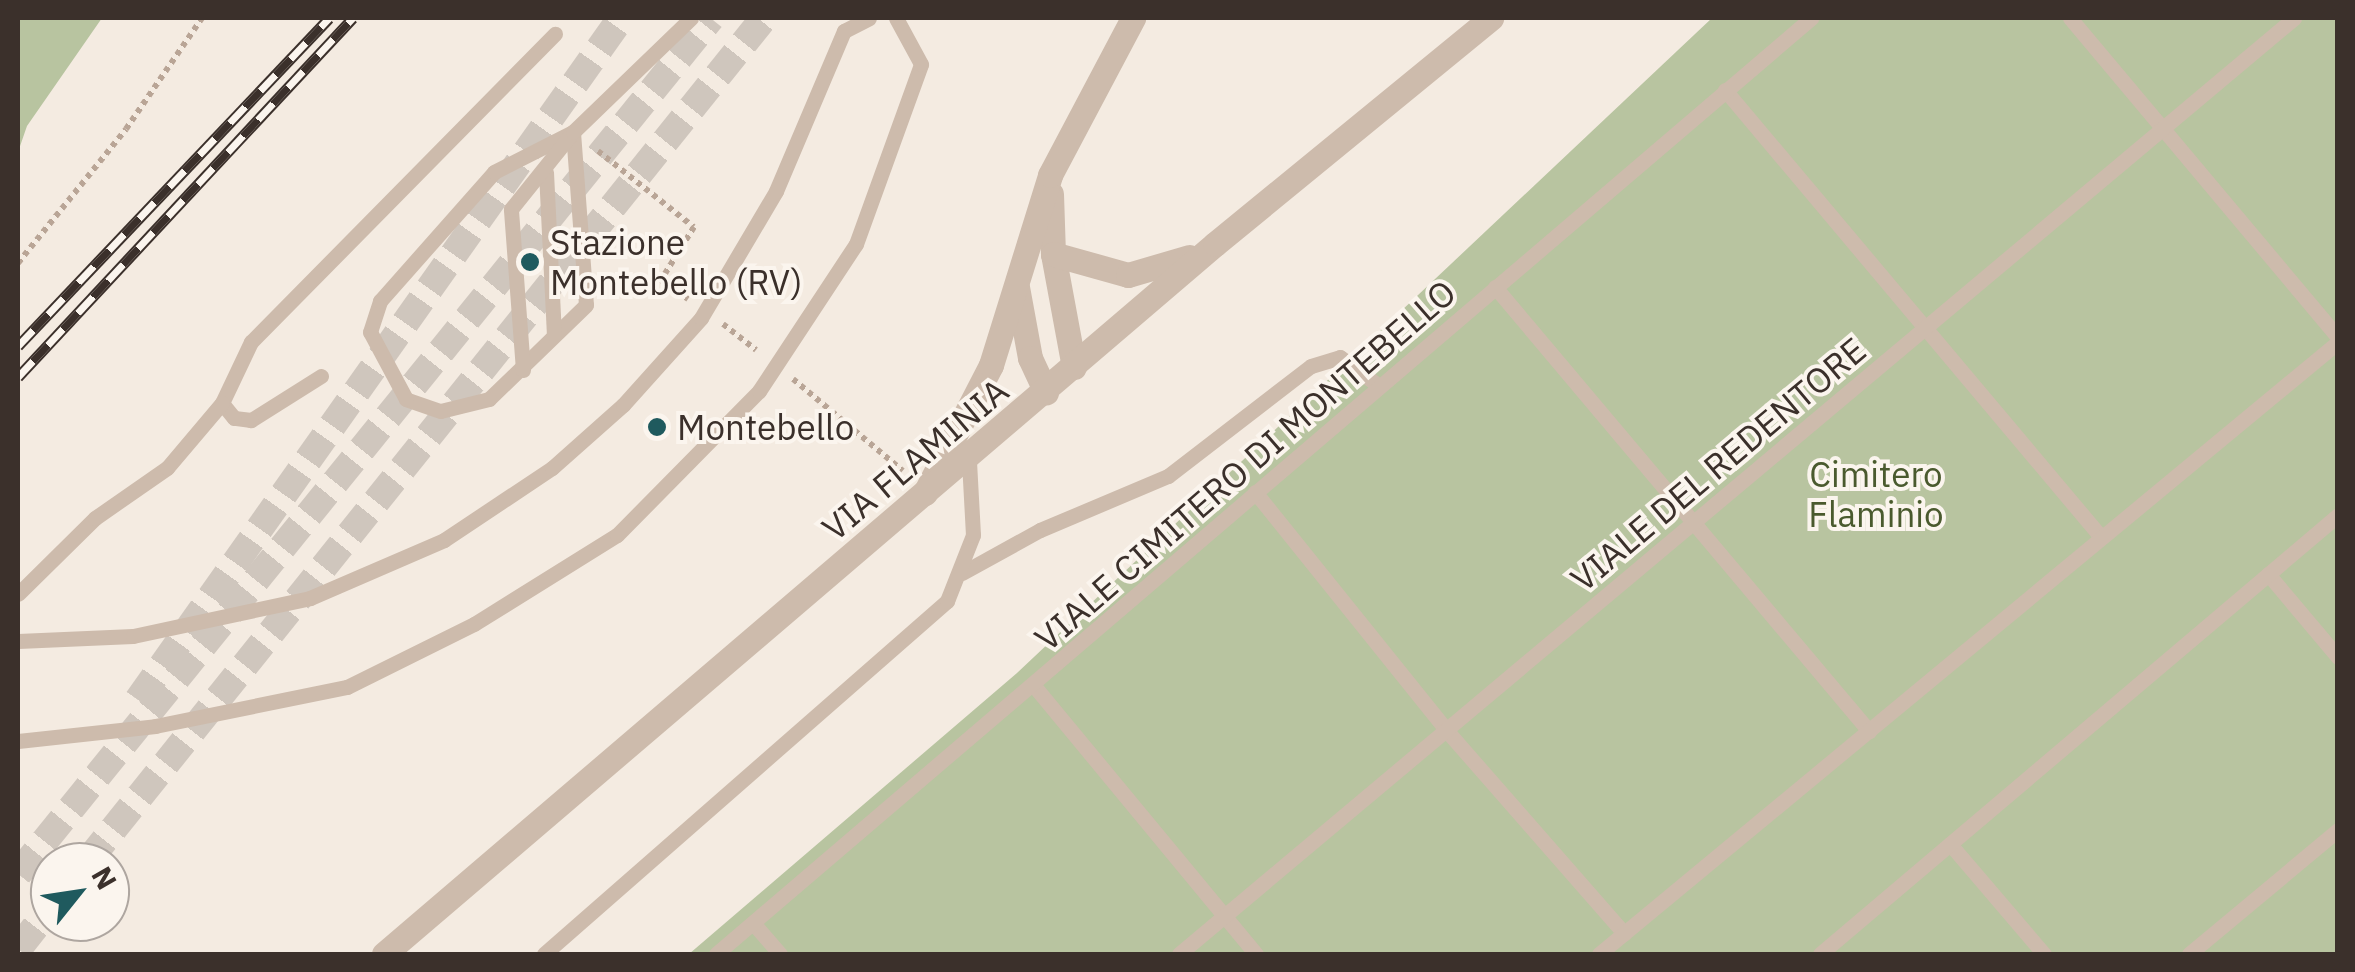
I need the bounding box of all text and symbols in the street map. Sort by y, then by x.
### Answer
place label: Stazione Montebello (RV) [550,221,802,303]
marker: Stazione Montebello (RV) [519,251,541,273]
street label: VIALE CIMITERO DI MONTEBELLO [1026,271,1464,659]
street label: VIALE DEL REDENTORE [1562,328,1874,600]
street label: VIA FLAMINIA [813,369,1017,549]
place label: Montebello [677,406,854,448]
marker: Montebello [646,416,668,438]
park label: Cimitero Flaminio [1808,453,1944,535]
north arrow [30,842,130,942]
text: N [84,860,126,896]

